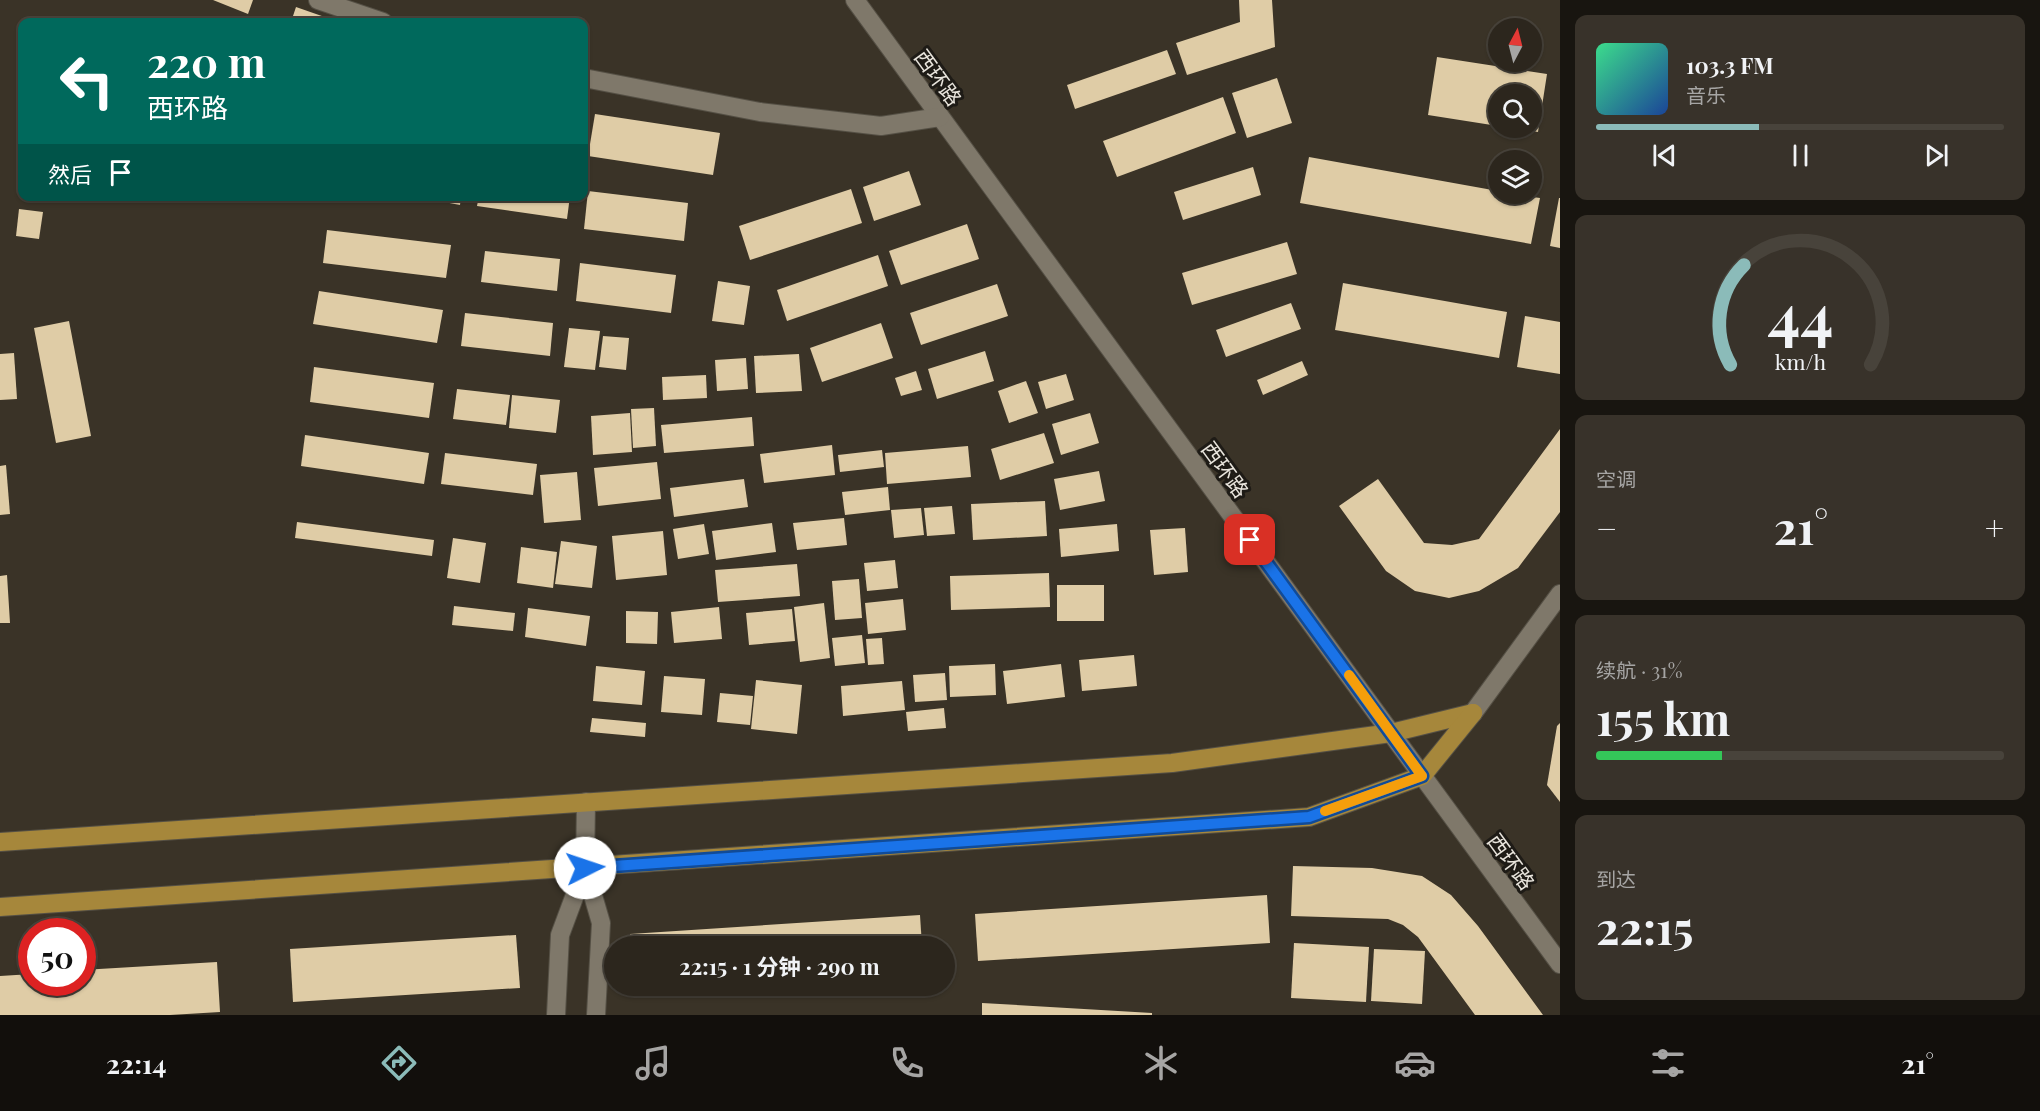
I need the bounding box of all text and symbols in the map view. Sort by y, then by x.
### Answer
north arrow [1488,18,1542,72]
map controls [1488,18,1542,204]
text: 220 m [147,33,266,89]
icon: left [48,42,126,120]
street label: 西环路 [909,43,969,111]
text: 103.3 FM [1686,50,1774,80]
text: 音乐 [1686,81,1726,108]
button: search [1488,84,1542,138]
text: 西环路 [147,89,228,125]
icon: previous [1648,139,1681,172]
icon: pause [1784,139,1817,172]
icon: next [1920,139,1953,172]
button: layers [1488,150,1542,204]
icon: arrive [104,156,137,189]
text: 然后 [48,159,92,189]
text: 44 [1767,271,1833,355]
text: km/h [1774,347,1826,375]
street label: 西环路 [1196,435,1256,503]
text: 空调 [1596,465,1636,492]
text: 21° [1774,496,1828,556]
text: − [1596,505,1617,549]
text: + [1985,505,2004,549]
pin [1224,514,1275,565]
icon: arrive [1233,523,1266,556]
text: 续航 · 31% [1596,656,1683,683]
text: 155 km [1596,687,1730,747]
street label: 西环路 [1482,827,1542,895]
position arrow [553,836,617,900]
text: 到达 [1596,865,1636,892]
text: 22:15 [1596,896,1694,956]
speed limit sign: 50 [18,918,96,996]
text: 22:15 · 1 分钟 · 290 m [679,951,880,981]
icon: directions [378,1042,420,1084]
icon: music [632,1042,674,1084]
icon: phone [886,1042,928,1084]
icon: climate [1140,1042,1182,1084]
icon: car [1394,1042,1436,1084]
icon: filters [1647,1042,1689,1084]
text: 22:14 [106,1045,167,1081]
text: 21° [1901,1045,1934,1081]

